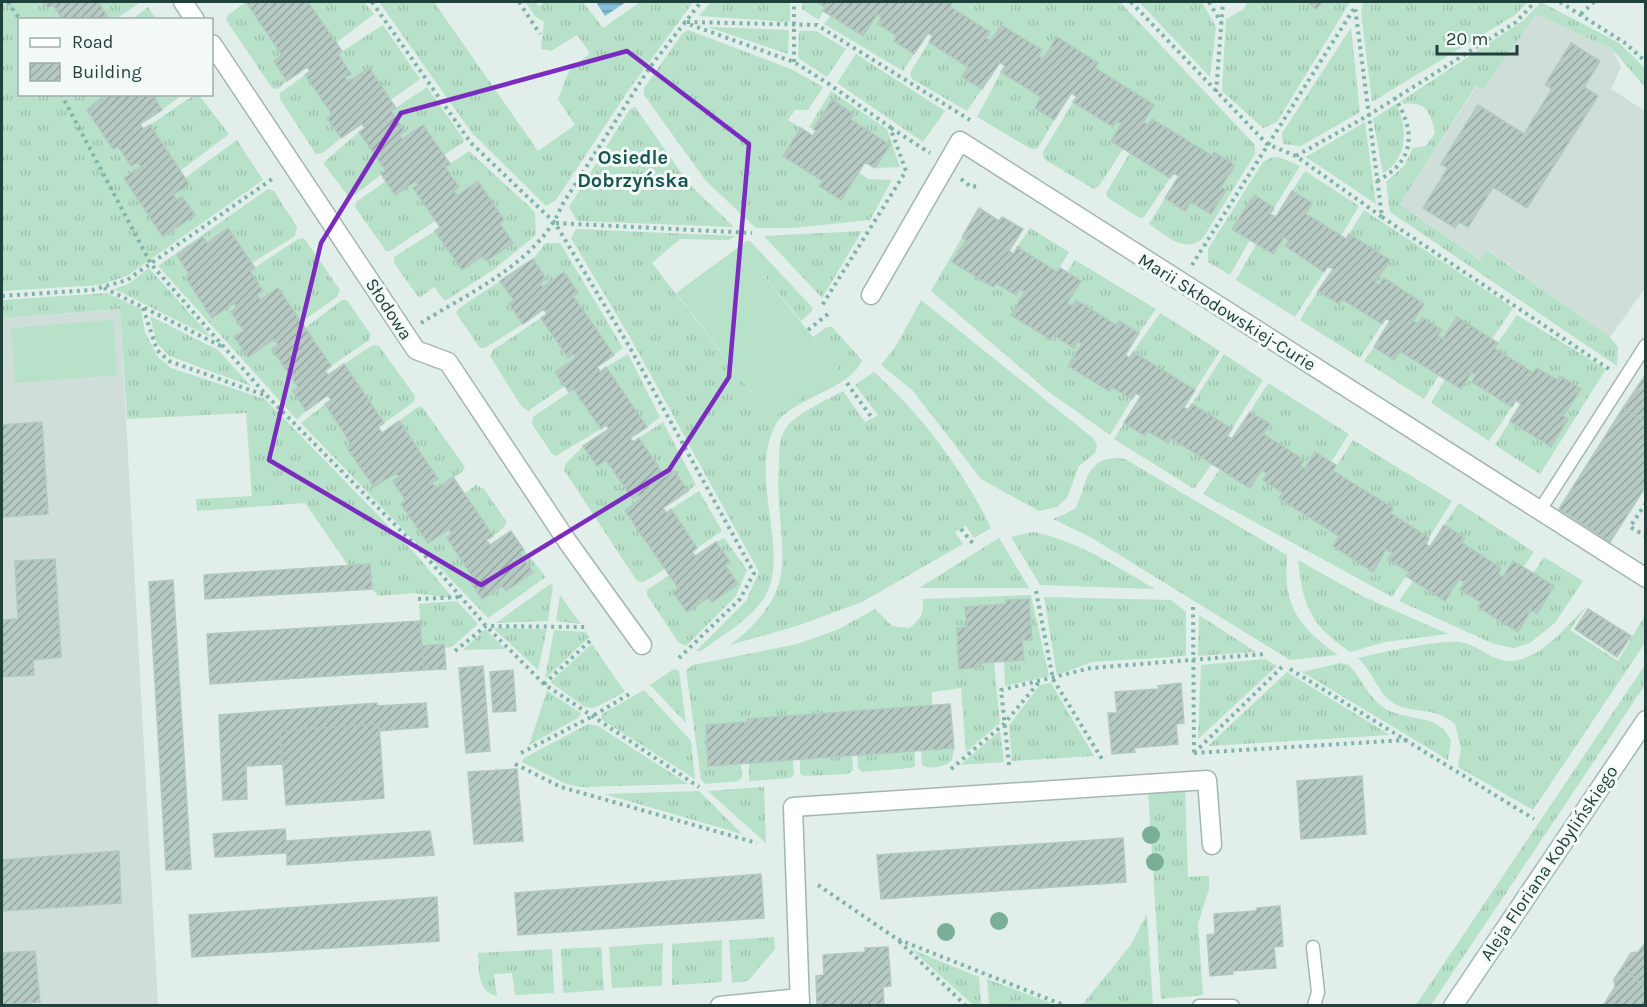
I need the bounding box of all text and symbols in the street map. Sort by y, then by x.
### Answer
legend [18,18,213,96]
scale bar [1437,18,1516,56]
text: 20 m [1446,28,1488,50]
text: Road [72,31,113,53]
text: Building [72,61,142,83]
district label: Osiedle Dobrzyńska [577,146,689,192]
street label: Marii Skłodowskiej-Curie [1134,248,1320,376]
street label: Słodowa [361,274,417,344]
street label: Aleja Floriana Kobylińskiego [1475,761,1623,965]

